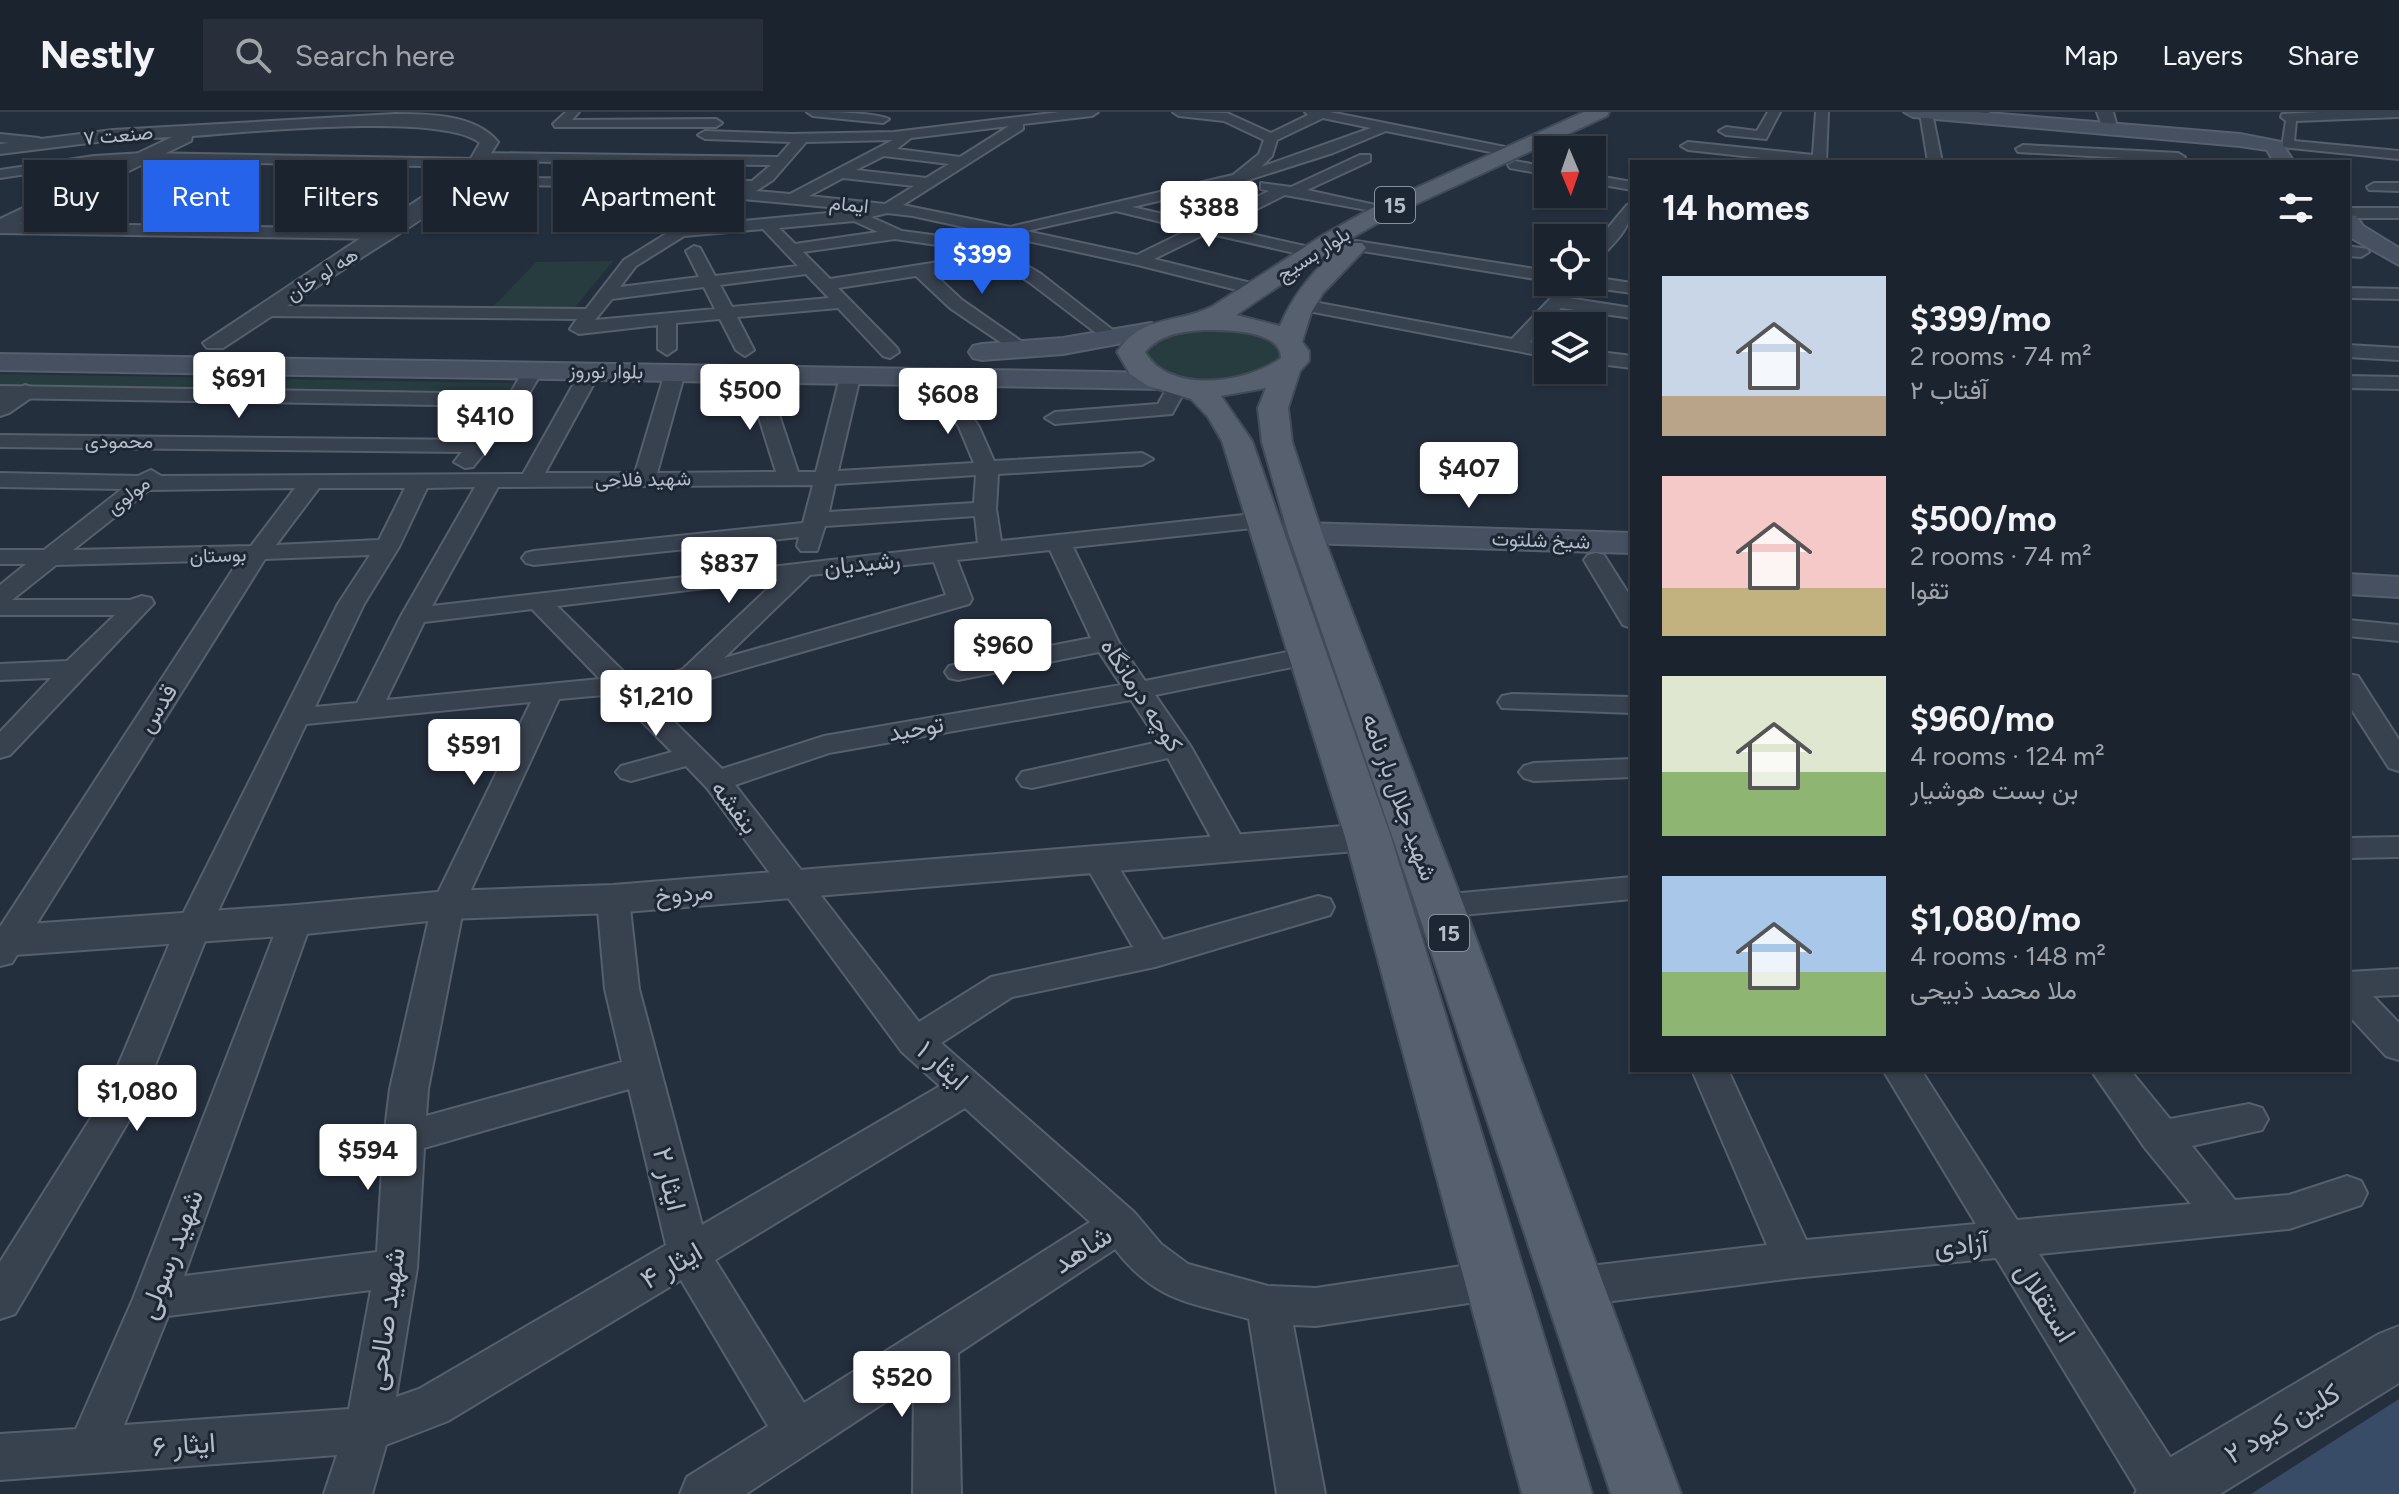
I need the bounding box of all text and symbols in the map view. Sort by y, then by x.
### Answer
search box [203,19,763,91]
text: Nestly [40,32,155,78]
icon: search [231,33,275,77]
text: Search here [295,37,455,74]
text: Map [2064,38,2118,72]
text: Layers [2162,38,2243,72]
text: Share [2287,38,2359,72]
street label: صنعت ۷ [82,120,154,150]
north arrow [1534,136,1606,208]
map controls [1534,136,1606,384]
chip: Buy [24,160,127,232]
chip: Rent [143,160,259,232]
chip: Filters [275,160,407,232]
chip: New [423,160,537,232]
chip: Apartment [553,160,744,232]
pin: $388 [1162,181,1256,249]
icon: filters [2274,186,2318,230]
road number: 15 [1375,187,1415,223]
text: 14 homes [1662,188,1809,229]
street label: ایمام [828,190,870,219]
text: $388 [1179,191,1239,223]
street label: بلوار بسیج [1272,221,1355,288]
button: locate [1534,224,1606,296]
pin: $399 [935,228,1029,296]
text: $399 [952,238,1012,270]
street label: هه لو خان [282,242,363,307]
text: $399/mo [1910,299,2051,340]
icon: home [1726,308,1822,404]
button: layers [1534,312,1606,384]
text: 2 rooms · 74 m² [1910,340,2092,372]
pin: $691 [192,352,286,420]
street label: بلوار نوروز [568,358,643,385]
text: $691 [211,362,267,394]
pin: $500 [703,364,797,432]
pin: $608 [901,368,995,436]
text: $500 [718,374,782,406]
text: آفتاب ۲ [1910,374,1987,406]
text: $608 [917,378,979,410]
pin: $410 [438,390,532,458]
text: $410 [456,400,514,432]
street label: محمودی [85,429,153,454]
pin: $407 [1422,442,1516,510]
text: $407 [1438,452,1500,484]
street label: شهید فلاحی [595,466,691,493]
street label: مولوی [102,471,155,520]
text: $500/mo [1910,499,2057,540]
icon: home [1726,508,1822,604]
street label: شیخ شلتوت [1491,526,1591,556]
pin: $837 [682,537,776,605]
text: 2 rooms · 74 m² [1910,540,2092,572]
street label: بوستان [189,542,247,569]
street label: رشیدیان [822,545,902,582]
text: $837 [699,547,759,579]
text: تقوا [1910,574,1949,606]
pin: $960 [956,619,1050,687]
text: $960 [972,629,1034,661]
street label: کوچه درمانگاه [1093,633,1189,758]
pin: $1,210 [591,670,721,738]
street label: قدس [131,678,183,738]
text: $1,210 [619,680,693,712]
text: $960/mo [1910,699,2054,740]
icon: home [1726,708,1822,804]
street label: توحید [886,709,946,748]
street label: شهید جلال بار نامه [1355,709,1444,885]
pin: $591 [427,719,521,787]
text: $591 [446,729,502,761]
text: 4 rooms · 124 m² [1910,740,2105,772]
street label: بنفشه [705,774,765,840]
text: بن بست هوشیار [1910,774,2078,806]
street label: مردوخ [654,876,715,912]
text: $1,080/mo [1910,899,2081,940]
icon: home [1726,908,1822,1004]
road number: 15 [1429,915,1469,951]
text: 4 rooms · 148 m² [1910,940,2106,972]
text: ملا محمد ذبیحی [1910,974,2077,1006]
street label: ایثار ۱ [909,1033,976,1098]
pin: $1,080 [72,1065,202,1133]
text: $1,080 [96,1075,178,1107]
pin: $594 [321,1124,415,1192]
text: $594 [337,1134,399,1166]
street label: ایثار ۲ [645,1144,694,1215]
street label: شهید رسولی [130,1184,211,1324]
street label: شاهد [1046,1217,1118,1281]
street label: آزادی [1933,1225,1992,1264]
street label: ایثار ۴ [634,1234,708,1297]
street label: شهید صالحی [358,1245,413,1393]
street label: استقلال [2008,1256,2084,1348]
pin: $520 [855,1351,949,1419]
text: $520 [871,1361,933,1393]
street label: کلین کبود ۲ [2218,1375,2347,1472]
street label: ایثار ۶ [151,1425,217,1464]

